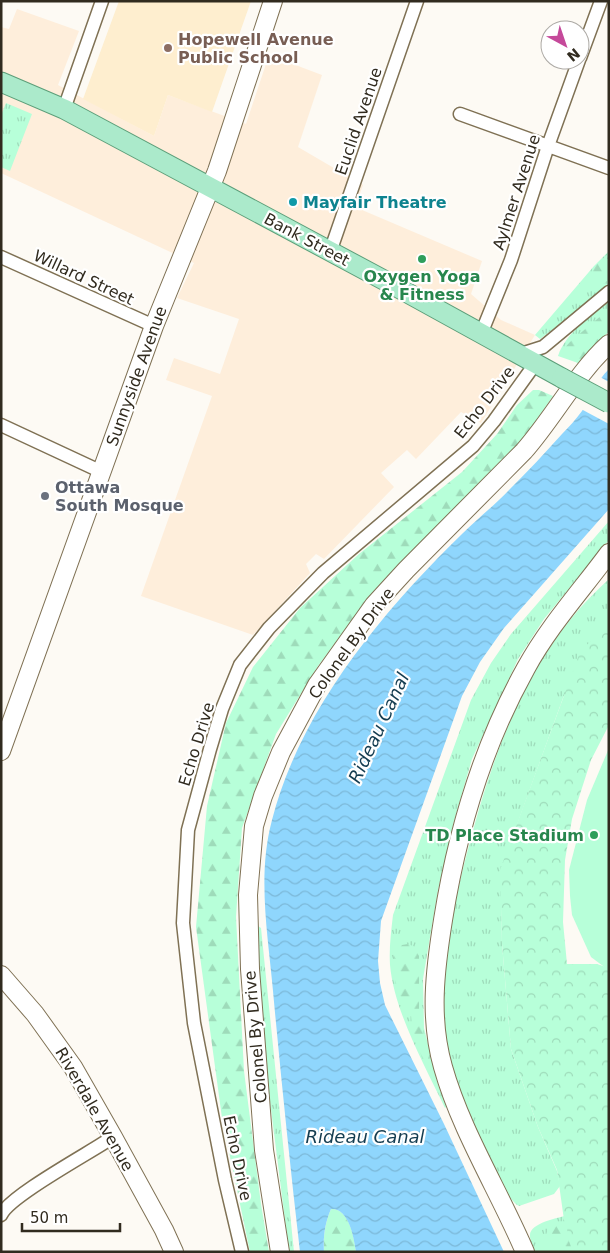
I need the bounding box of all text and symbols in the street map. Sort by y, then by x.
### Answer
north arrow [540,20,590,70]
place label: Hopewell Avenue Public School [178,30,334,67]
marker: Hopewell Avenue Public School [162,42,174,54]
text: N [564,45,583,65]
street label: Euclid Avenue [331,65,386,178]
street label: Aylmer Avenue [489,132,544,252]
place label: Mayfair Theatre [303,193,447,212]
marker: Mayfair Theatre [287,196,299,208]
street label: Bank Street [261,209,353,270]
street label: Willard Street [30,246,137,309]
marker: Oxygen Yoga & Fitness [416,253,428,265]
place label: Oxygen Yoga & Fitness [364,267,480,304]
street label: Sunnyside Avenue [102,304,171,449]
street label: Echo Drive [450,362,519,442]
place label: Ottawa South Mosque [55,478,184,515]
marker: Ottawa South Mosque [39,490,51,502]
street label: Colonel By Drive [305,584,398,703]
water label: Rideau Canal [344,669,413,786]
street label: Echo Drive [175,700,218,788]
place label: TD Place Stadium [425,826,584,845]
marker: TD Place Stadium [588,829,600,841]
street label: Colonel By Drive [240,970,271,1104]
street label: Riverdale Avenue [51,1044,138,1175]
street label: Echo Drive [219,1114,256,1202]
water label: Rideau Canal [305,1126,425,1147]
scale bar [22,1200,120,1232]
text: 50 m [30,1209,68,1227]

